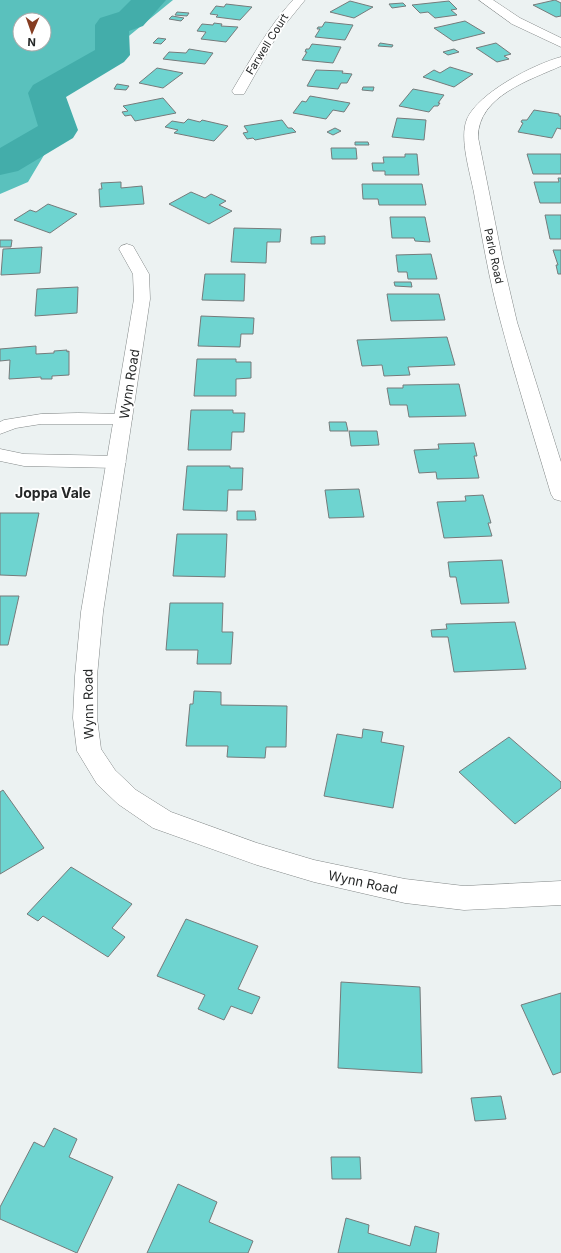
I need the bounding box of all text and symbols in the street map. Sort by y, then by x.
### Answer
street label: Farwell Court [243,11,292,77]
north arrow [12,12,52,52]
text: N [27,35,36,49]
street label: Parlo Road [481,227,507,285]
street label: Wynn Road [116,348,142,420]
district label: Joppa Vale [15,484,91,501]
street label: Wynn Road [79,669,97,739]
street label: Wynn Road [327,867,399,897]

